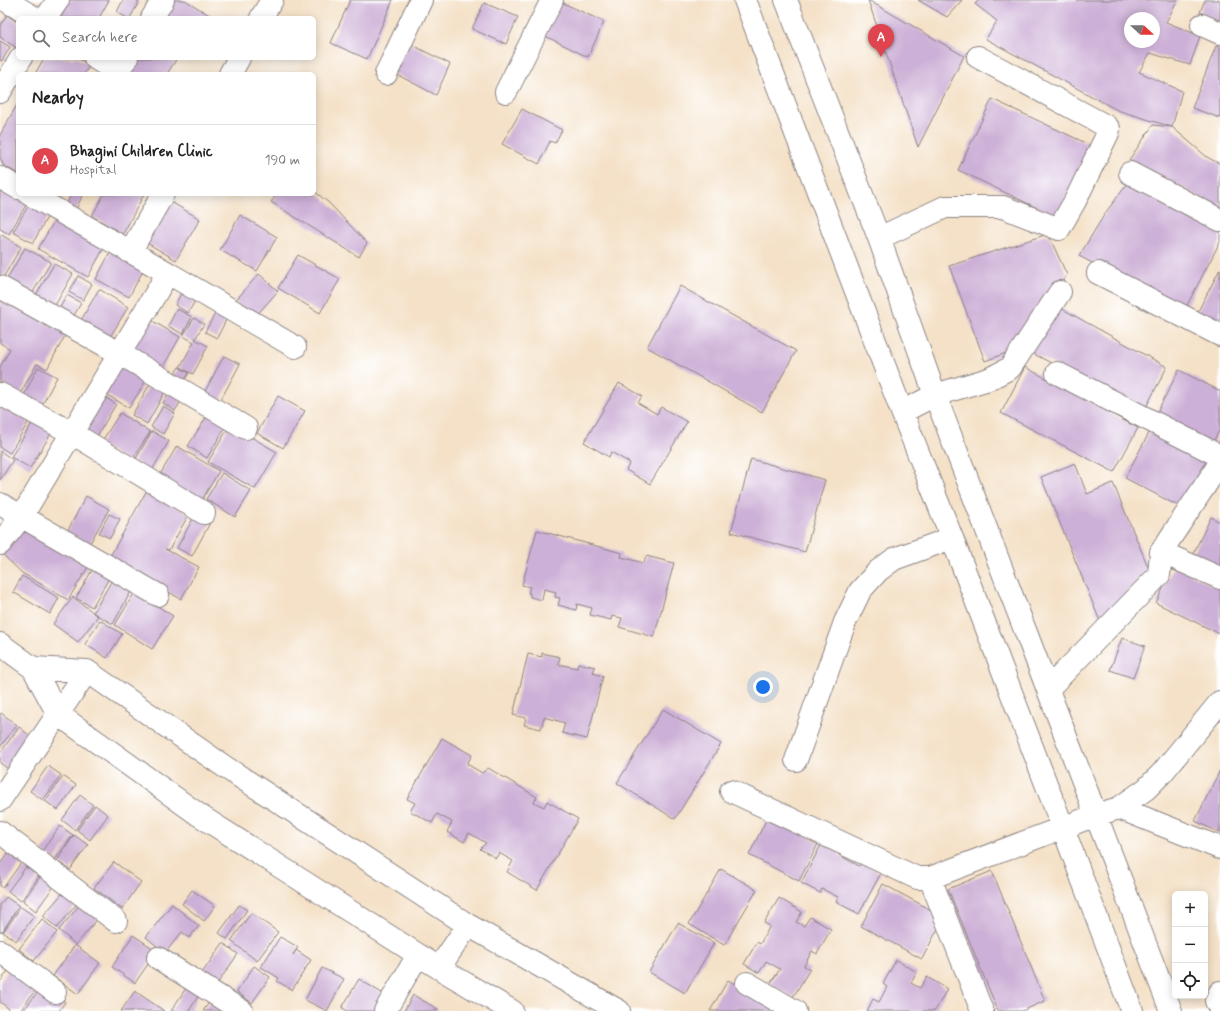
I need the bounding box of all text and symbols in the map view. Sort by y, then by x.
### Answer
north arrow [1124,12,1160,48]
search box [16,16,316,60]
pin: A [868,24,894,57]
icon: search [30,27,52,49]
text: Search here [62,28,138,48]
text: Nearby [32,87,84,109]
text: Bhagini Children Clinic [70,142,213,162]
text: A [41,152,49,169]
text: 190 m [265,152,300,169]
text: Hospital [70,162,116,179]
your location [753,677,773,697]
map controls [1172,891,1208,999]
button: + [1172,891,1208,927]
button: − [1172,927,1208,963]
button: locate [1172,963,1208,999]

